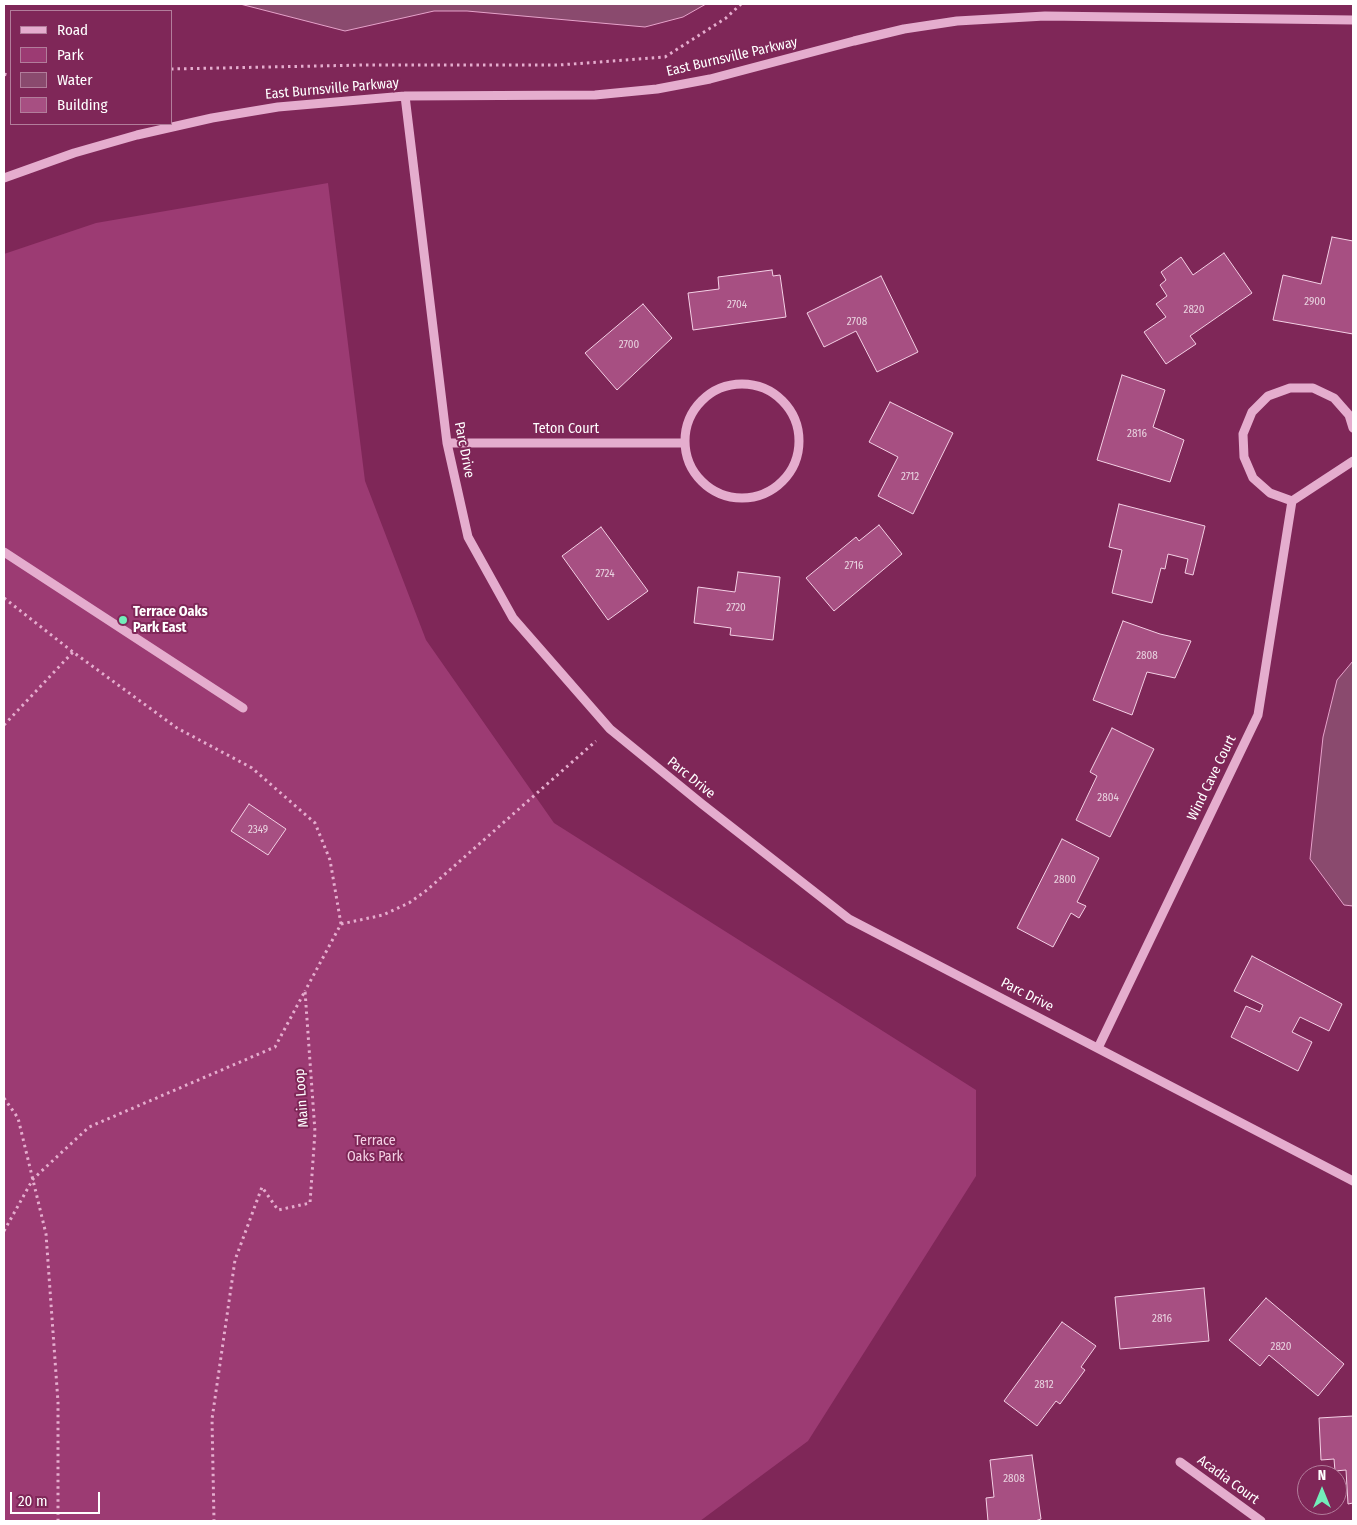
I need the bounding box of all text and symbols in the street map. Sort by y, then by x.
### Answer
legend [10,10,172,125]
text: Road [57,21,88,39]
street label: East Burnsville Parkway [665,34,799,80]
text: Park [57,46,84,64]
text: Water [57,71,92,89]
street label: East Burnsville Parkway [264,75,400,103]
text: Building [57,96,108,114]
house number: 2900 [1304,295,1326,309]
house number: 2704 [727,298,747,312]
house number: 2820 [1184,303,1204,317]
house number: 2708 [847,315,867,329]
house number: 2700 [619,338,639,352]
street label: Parc Drive [450,420,478,480]
street label: Teton Court [533,421,599,437]
house number: 2816 [1127,427,1147,441]
house number: 2712 [901,470,919,484]
house number: 2716 [845,559,863,573]
house number: 2724 [595,567,615,581]
house number: 2720 [726,601,746,615]
place label: Terrace Oaks Park East [133,604,208,636]
marker: Terrace Oaks Park East [117,614,129,626]
house number: 2808 [1136,649,1158,663]
street label: Wind Cave Court [1184,732,1240,824]
street label: Parc Drive [664,754,718,802]
house number: 2804 [1097,791,1119,805]
house number: 2349 [248,823,268,837]
house number: 2800 [1054,873,1076,887]
street label: Parc Drive [998,975,1056,1015]
street label: Main Loop [292,1068,312,1128]
park label: Terrace Oaks Park [347,1133,403,1166]
house number: 2816 [1152,1312,1172,1326]
house number: 2820 [1271,1340,1291,1354]
house number: 2812 [1034,1378,1054,1392]
street label: Acadia Court [1194,1452,1262,1508]
north arrow [1297,1465,1347,1515]
text: N [1318,1467,1326,1484]
house number: 2808 [1003,1472,1025,1486]
scale bar [12,1482,102,1514]
text: 20 m [18,1492,48,1510]

